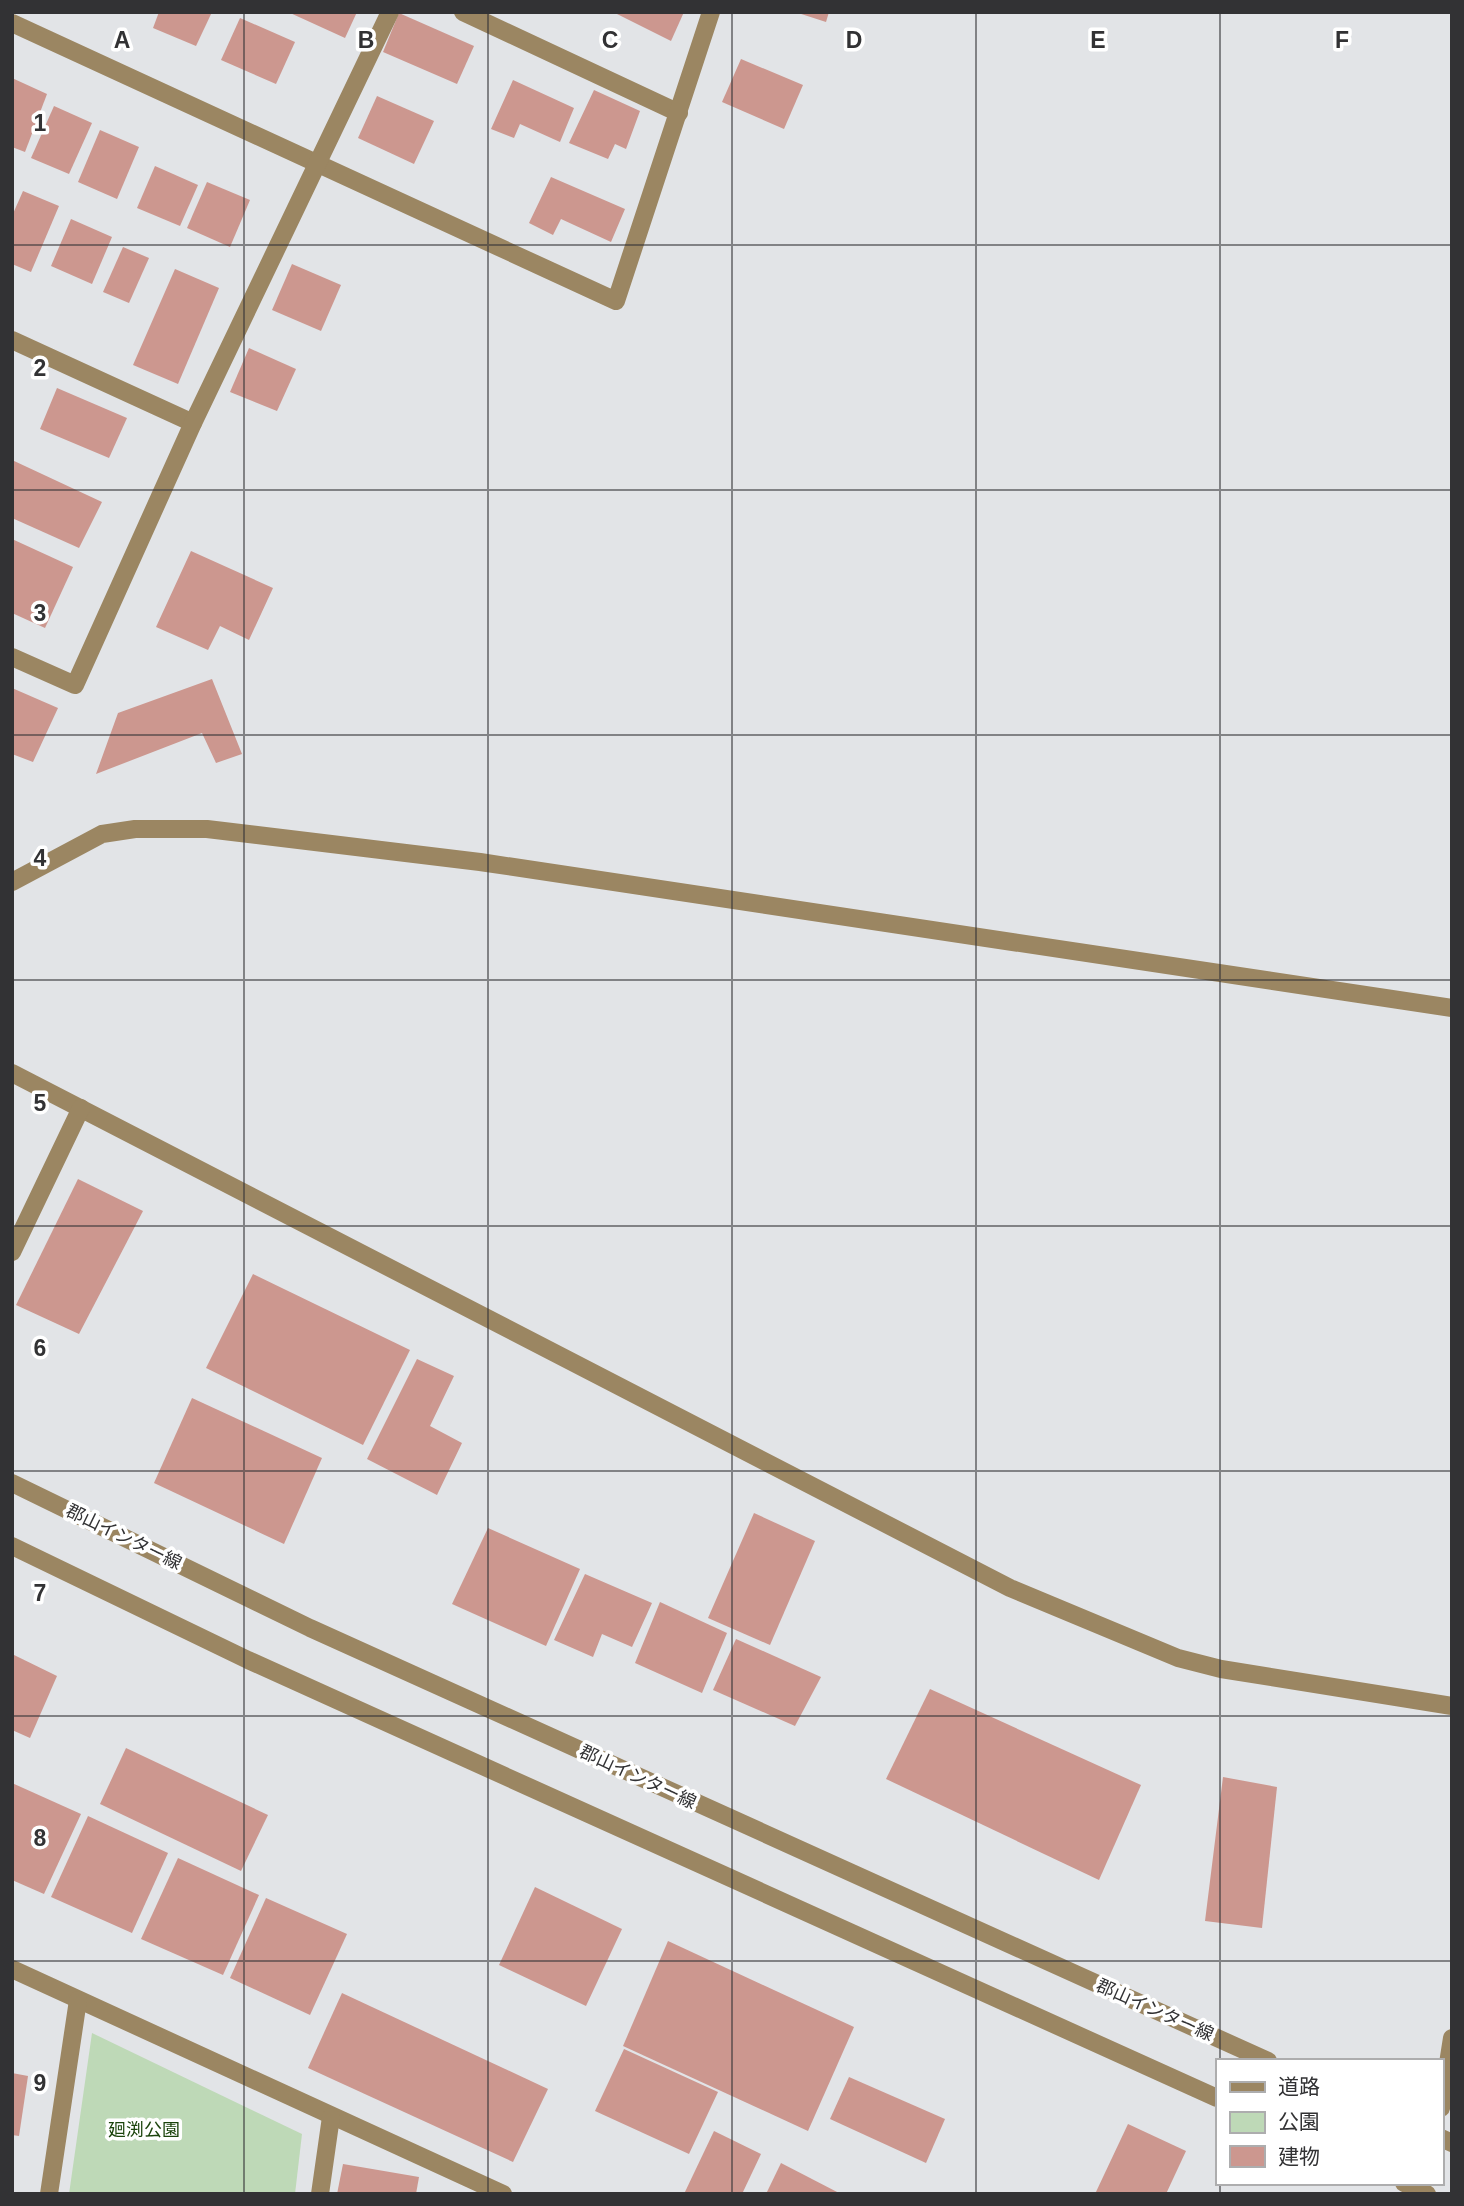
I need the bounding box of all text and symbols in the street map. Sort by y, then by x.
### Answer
text: A [114,27,130,53]
text: B [358,27,374,53]
text: C [602,27,618,53]
text: D [846,27,862,53]
text: E [1090,27,1106,53]
text: F [1335,27,1349,53]
text: 1 [34,110,47,136]
text: 2 [34,355,46,381]
text: 3 [34,600,46,626]
text: 4 [34,845,47,871]
text: 5 [34,1090,47,1116]
text: 6 [34,1335,46,1361]
street label: 郡山インター線 [63,1500,185,1574]
text: 7 [34,1580,46,1606]
street label: 郡山インター線 [577,1741,699,1813]
text: 8 [34,1825,47,1851]
street label: 郡山インター線 [1093,1975,1217,2045]
legend [1216,2059,1443,2185]
text: 9 [34,2070,46,2096]
text: 道路 [1278,2075,1320,2098]
text: 公園 [1278,2110,1320,2133]
park label: 廻渕公園 [108,2120,180,2140]
text: 建物 [1278,2145,1320,2168]

